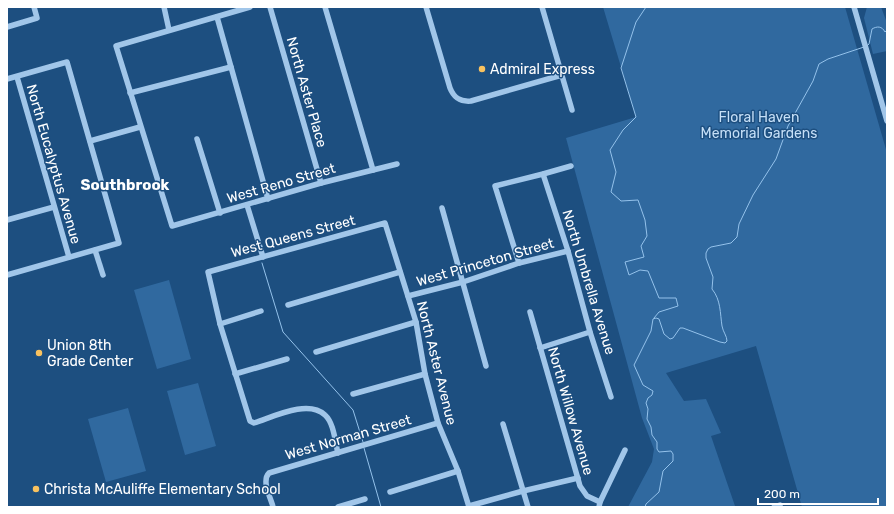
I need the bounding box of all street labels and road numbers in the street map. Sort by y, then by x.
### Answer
street label: North Aster Place [283,35,330,149]
street label: North Eucalyptus Avenue [23,82,85,246]
street label: West Reno Street [225,160,338,207]
street label: North Umbrella Avenue [558,208,619,357]
street label: West Queens Street [229,212,358,261]
street label: West Princeton Street [414,235,556,290]
street label: North Aster Avenue [413,299,460,427]
street label: North Willow Avenue [544,345,597,477]
street label: West Norman Street [283,411,414,464]

